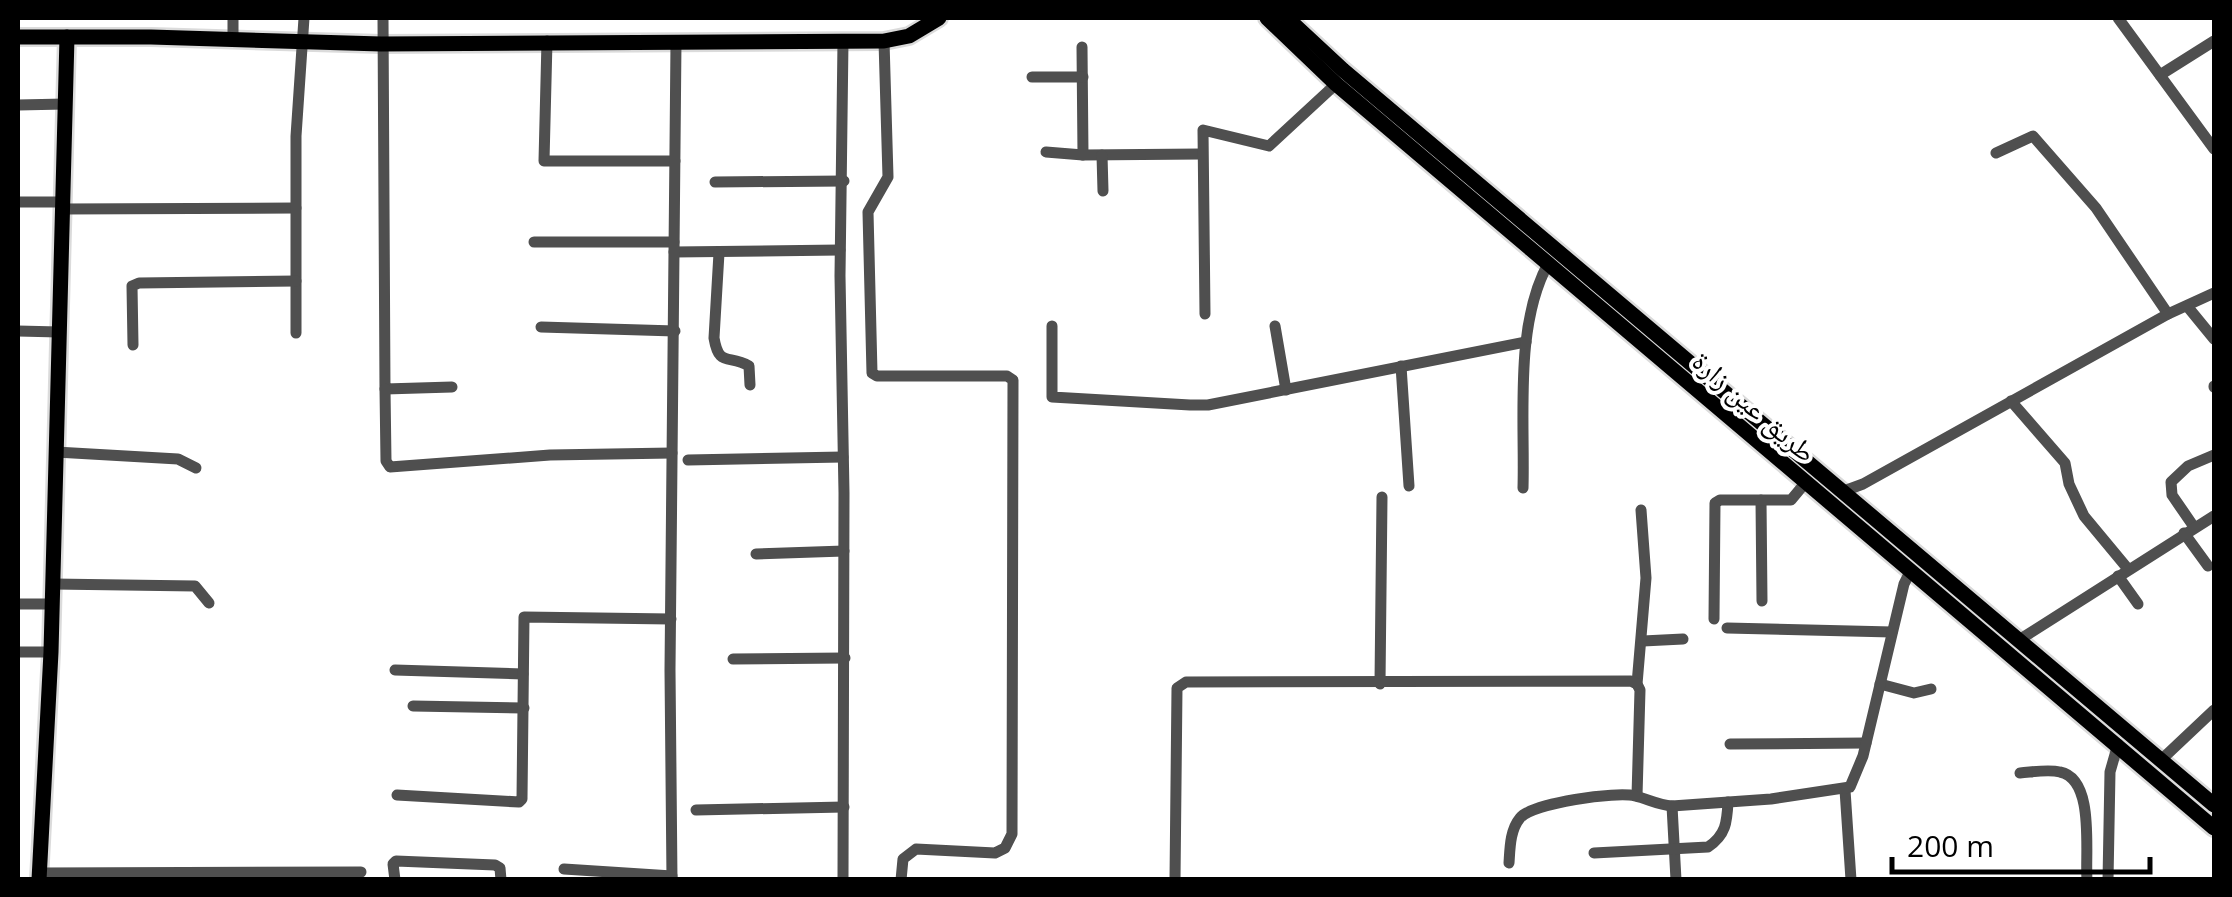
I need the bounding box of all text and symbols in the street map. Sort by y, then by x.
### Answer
street label: طريق عين زارة [1685,342,1825,470]
scale bar [1892,812,2150,874]
text: 200 m [1907,825,1994,866]

